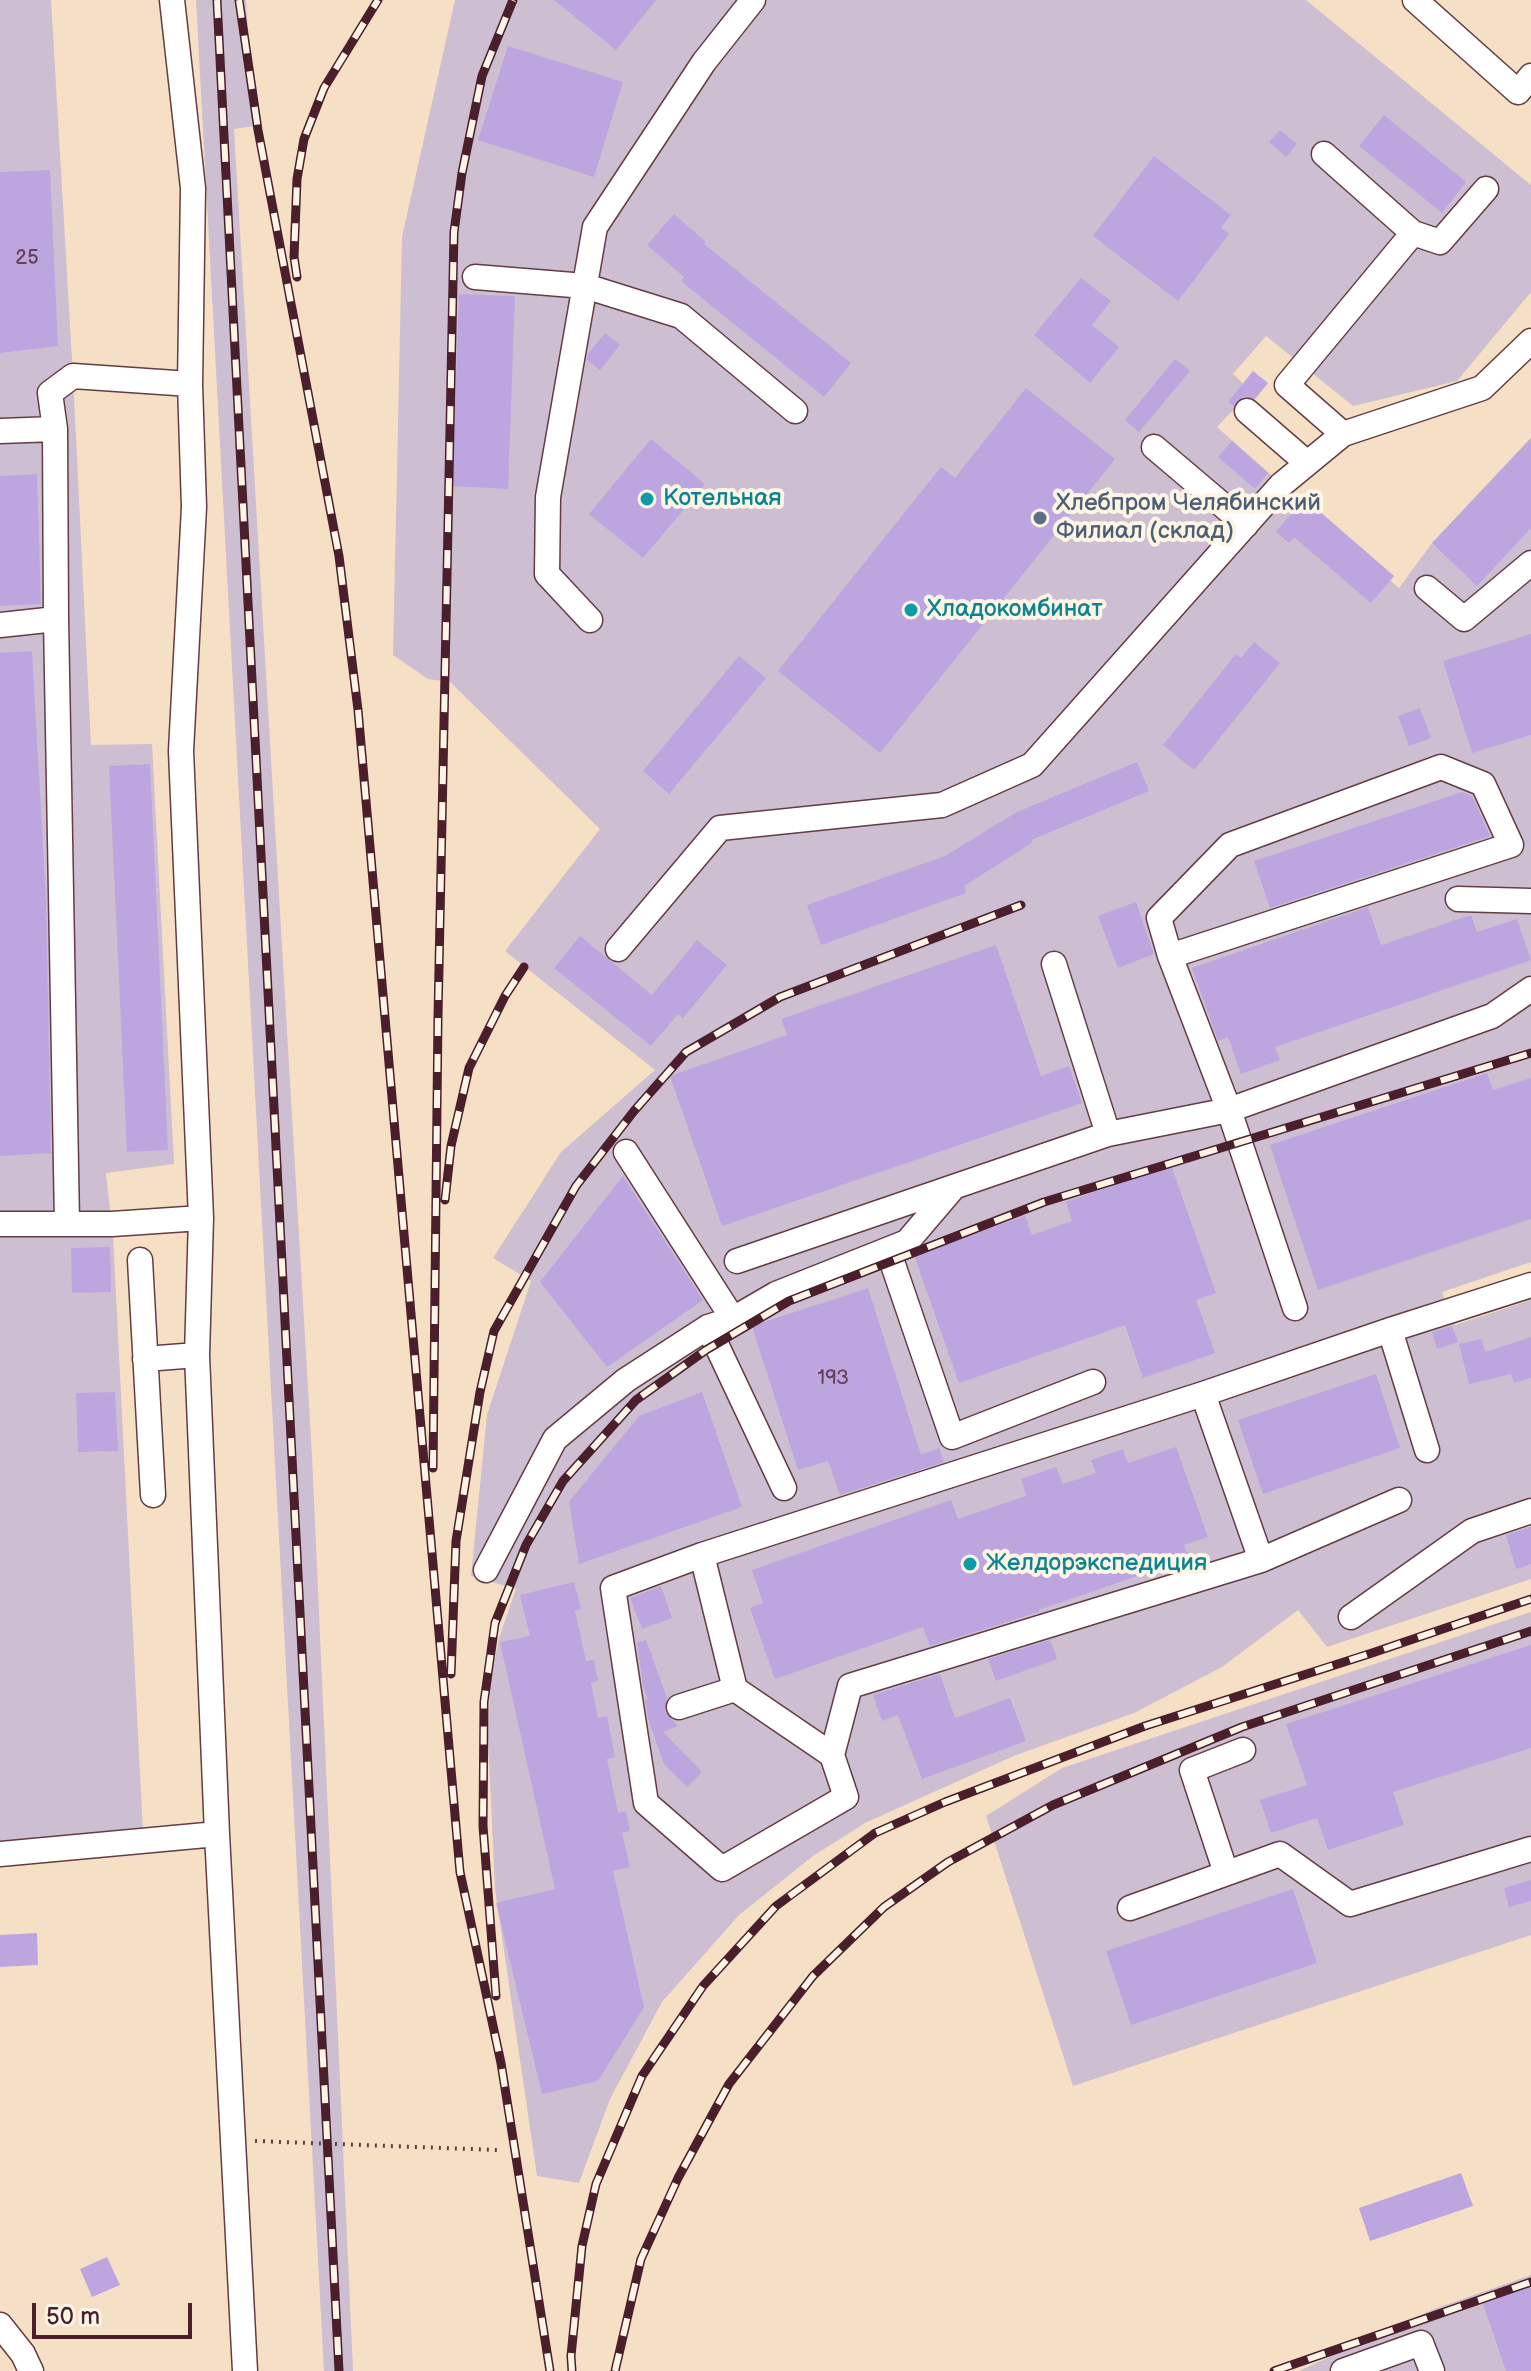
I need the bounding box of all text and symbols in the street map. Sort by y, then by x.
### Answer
house number: 25 [15,247,39,271]
place label: Котельная [663,485,782,513]
marker: Котельная [638,490,656,508]
place label: Хлебпром Челябинский Филиал (склад) [1056,490,1321,546]
marker: Хлебпром Челябинский Филиал (склад) [1031,509,1049,527]
place label: Хладокомбинат [927,596,1103,624]
marker: Хладокомбинат [902,601,920,619]
house number: 19З [817,1367,849,1391]
place label: Желдорэкспедиция [986,1550,1207,1578]
marker: Желдорэкспедиция [961,1555,979,1573]
scale bar [36,2287,196,2337]
text: 50 m [46,2302,100,2331]

